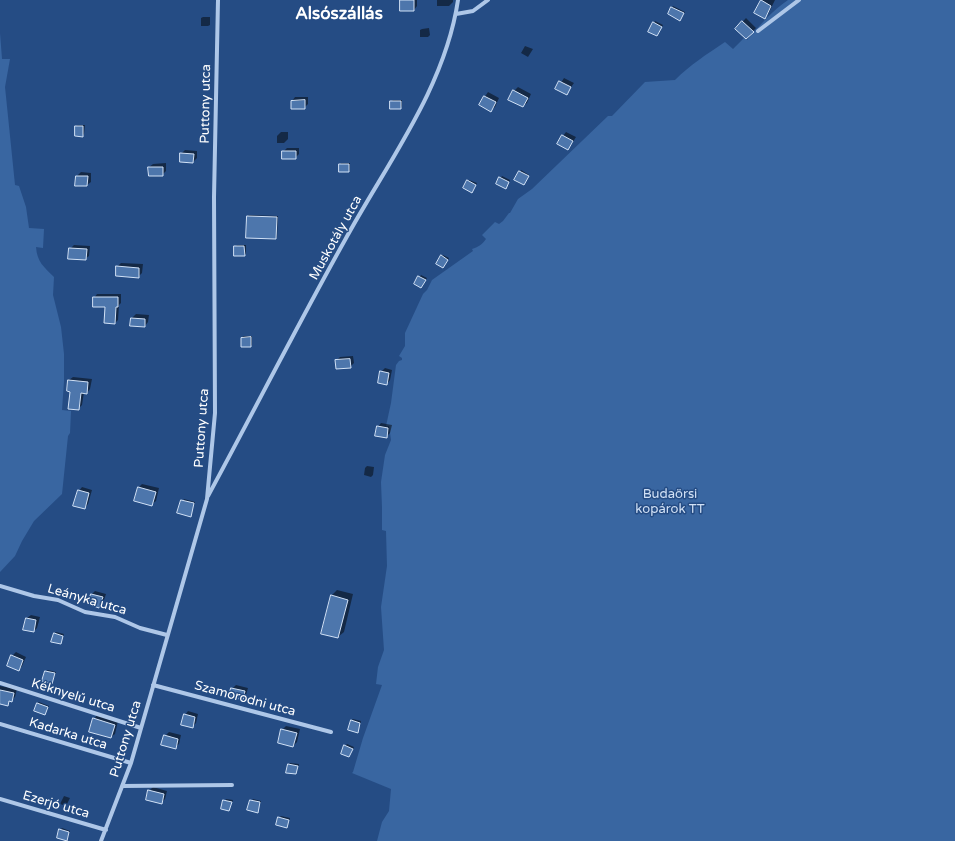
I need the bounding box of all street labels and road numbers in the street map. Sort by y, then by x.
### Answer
street label: Puttony utca [198,64,214,144]
street label: Muskotály utca [306,193,366,283]
street label: Puttony utca [191,388,213,468]
street label: Leányka utca [46,581,128,619]
street label: Kéknyelű utca [29,676,117,716]
street label: Szamorodni utca [193,678,297,720]
street label: Puttony utca [107,699,145,779]
street label: Kadarka utca [27,715,109,753]
street label: Ezerjó utca [21,788,91,822]

